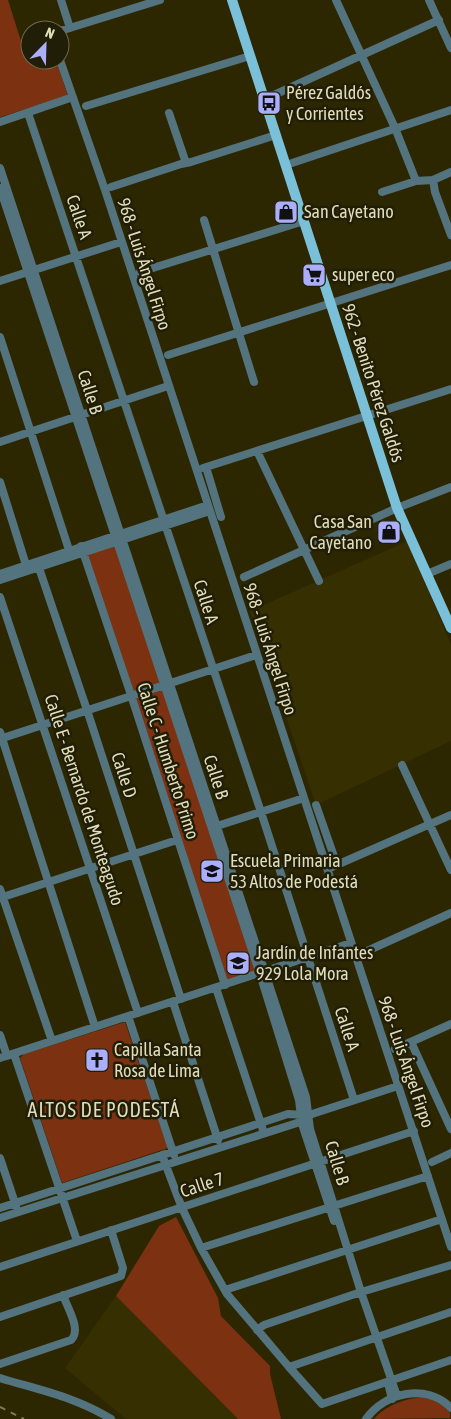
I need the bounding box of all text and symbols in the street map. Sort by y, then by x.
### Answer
north arrow [20,20,70,70]
text: N [43,24,57,42]
place label: Pérez Galdós y Corrientes [286,82,371,124]
bus stop icon: Pérez Galdós y Corrientes [256,90,282,116]
street label: Calle A [62,192,97,242]
street label: 968 - Luis Ángel Firpo [113,195,176,332]
shop icon: San Cayetano [273,199,299,225]
place label: San Cayetano [304,201,394,222]
supermarket icon: super eco [301,262,327,288]
place label: super eco [332,264,395,285]
street label: 962 - Benito Pérez Galdós [338,301,409,465]
street label: Calle B [74,367,108,417]
place label: Casa San Cayetano [309,511,372,553]
shop icon: Casa San Cayetano [376,519,402,545]
street label: Calle A [189,577,224,627]
street label: 968 - Luis Ángel Firpo [239,580,302,717]
street label: Calle C - Humberto Primo [133,680,204,842]
street label: Calle E - Bernardo de Monteagudo [40,692,129,908]
street label: Calle D [107,749,142,800]
street label: Calle B [200,752,234,802]
place label: Escuela Primaria 53 Altos de Podestá [230,850,358,892]
school or university icon: Escuela Primaria 53 Altos de Podestá [199,858,225,884]
place label: Jardín de Infantes 929 Lola Mora [256,942,373,984]
school or university icon: Jardín de Infantes 929 Lola Mora [225,950,251,976]
street label: 968 - Luis Ángel Firpo [374,993,439,1130]
street label: Calle A [330,1004,365,1054]
place label: Capilla Santa Rosa de Lima [114,1039,202,1081]
church icon: Capilla Santa Rosa de Lima [84,1047,110,1073]
district label: ALTOS DE PODESTÁ [28,1098,180,1121]
street label: Calle B [321,1138,354,1188]
street label: Calle 7 [177,1168,226,1201]

